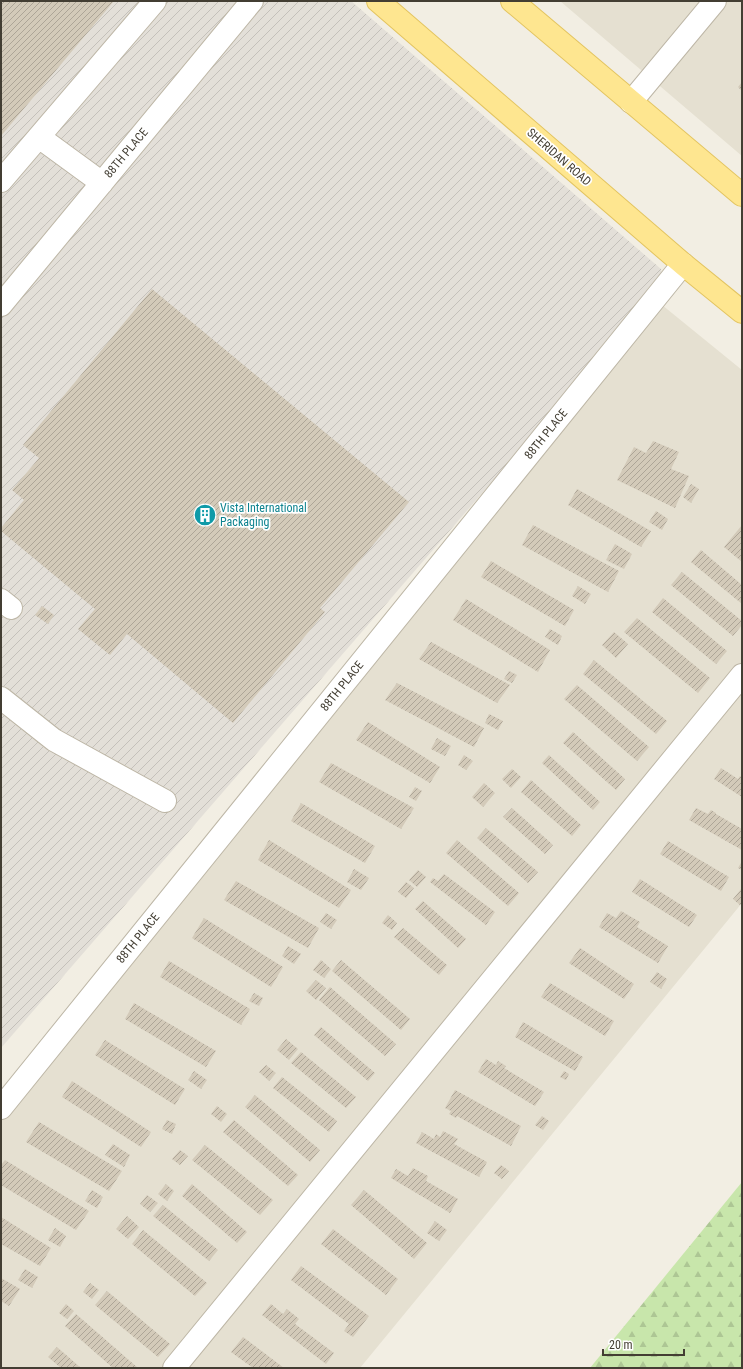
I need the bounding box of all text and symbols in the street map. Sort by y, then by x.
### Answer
street label: 88TH PLACE [101,125,151,181]
street label: SHERIDAN ROAD [524,125,594,189]
street label: 88TH PLACE [522,406,570,462]
place label: Vista International Packaging [220,501,307,529]
building icon: Vista International Packaging [192,502,218,528]
street label: 88TH PLACE [318,658,366,714]
street label: 88TH PLACE [114,910,162,966]
scale bar [603,1331,684,1357]
text: 20 m [609,1338,633,1352]

